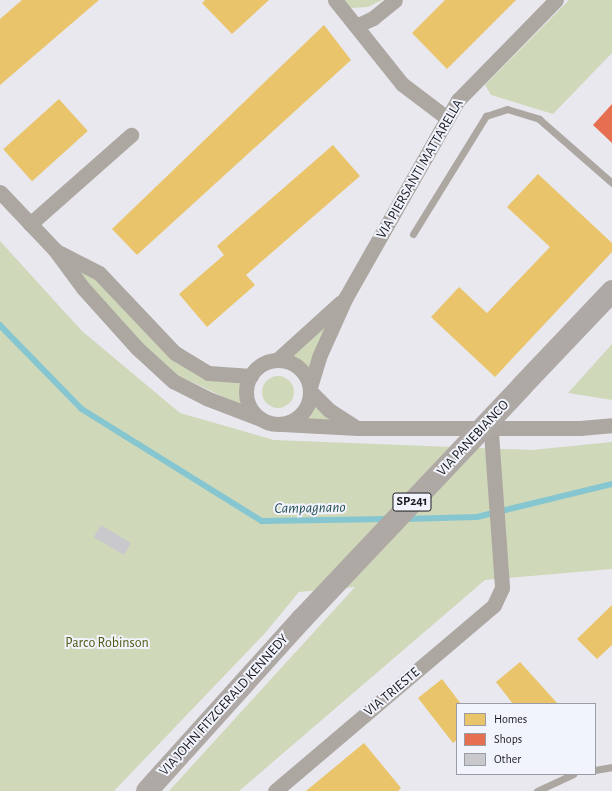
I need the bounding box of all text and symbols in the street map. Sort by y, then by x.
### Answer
street label: VIA PIERSANTI MATTARELLA [373,96,467,242]
street label: VIA PANEBIANCO [433,396,513,480]
road number: SP241 [392,491,432,513]
water label: Campagnano [274,498,346,518]
street label: VIA JOHN FITZGERALD KENNEDY [156,631,292,779]
park label: Parco Robinson [65,635,149,651]
street label: VIA TRIESTE [361,664,423,720]
legend [456,703,596,775]
text: Homes [494,713,527,725]
text: Shops [494,733,522,745]
text: Other [494,753,521,765]

